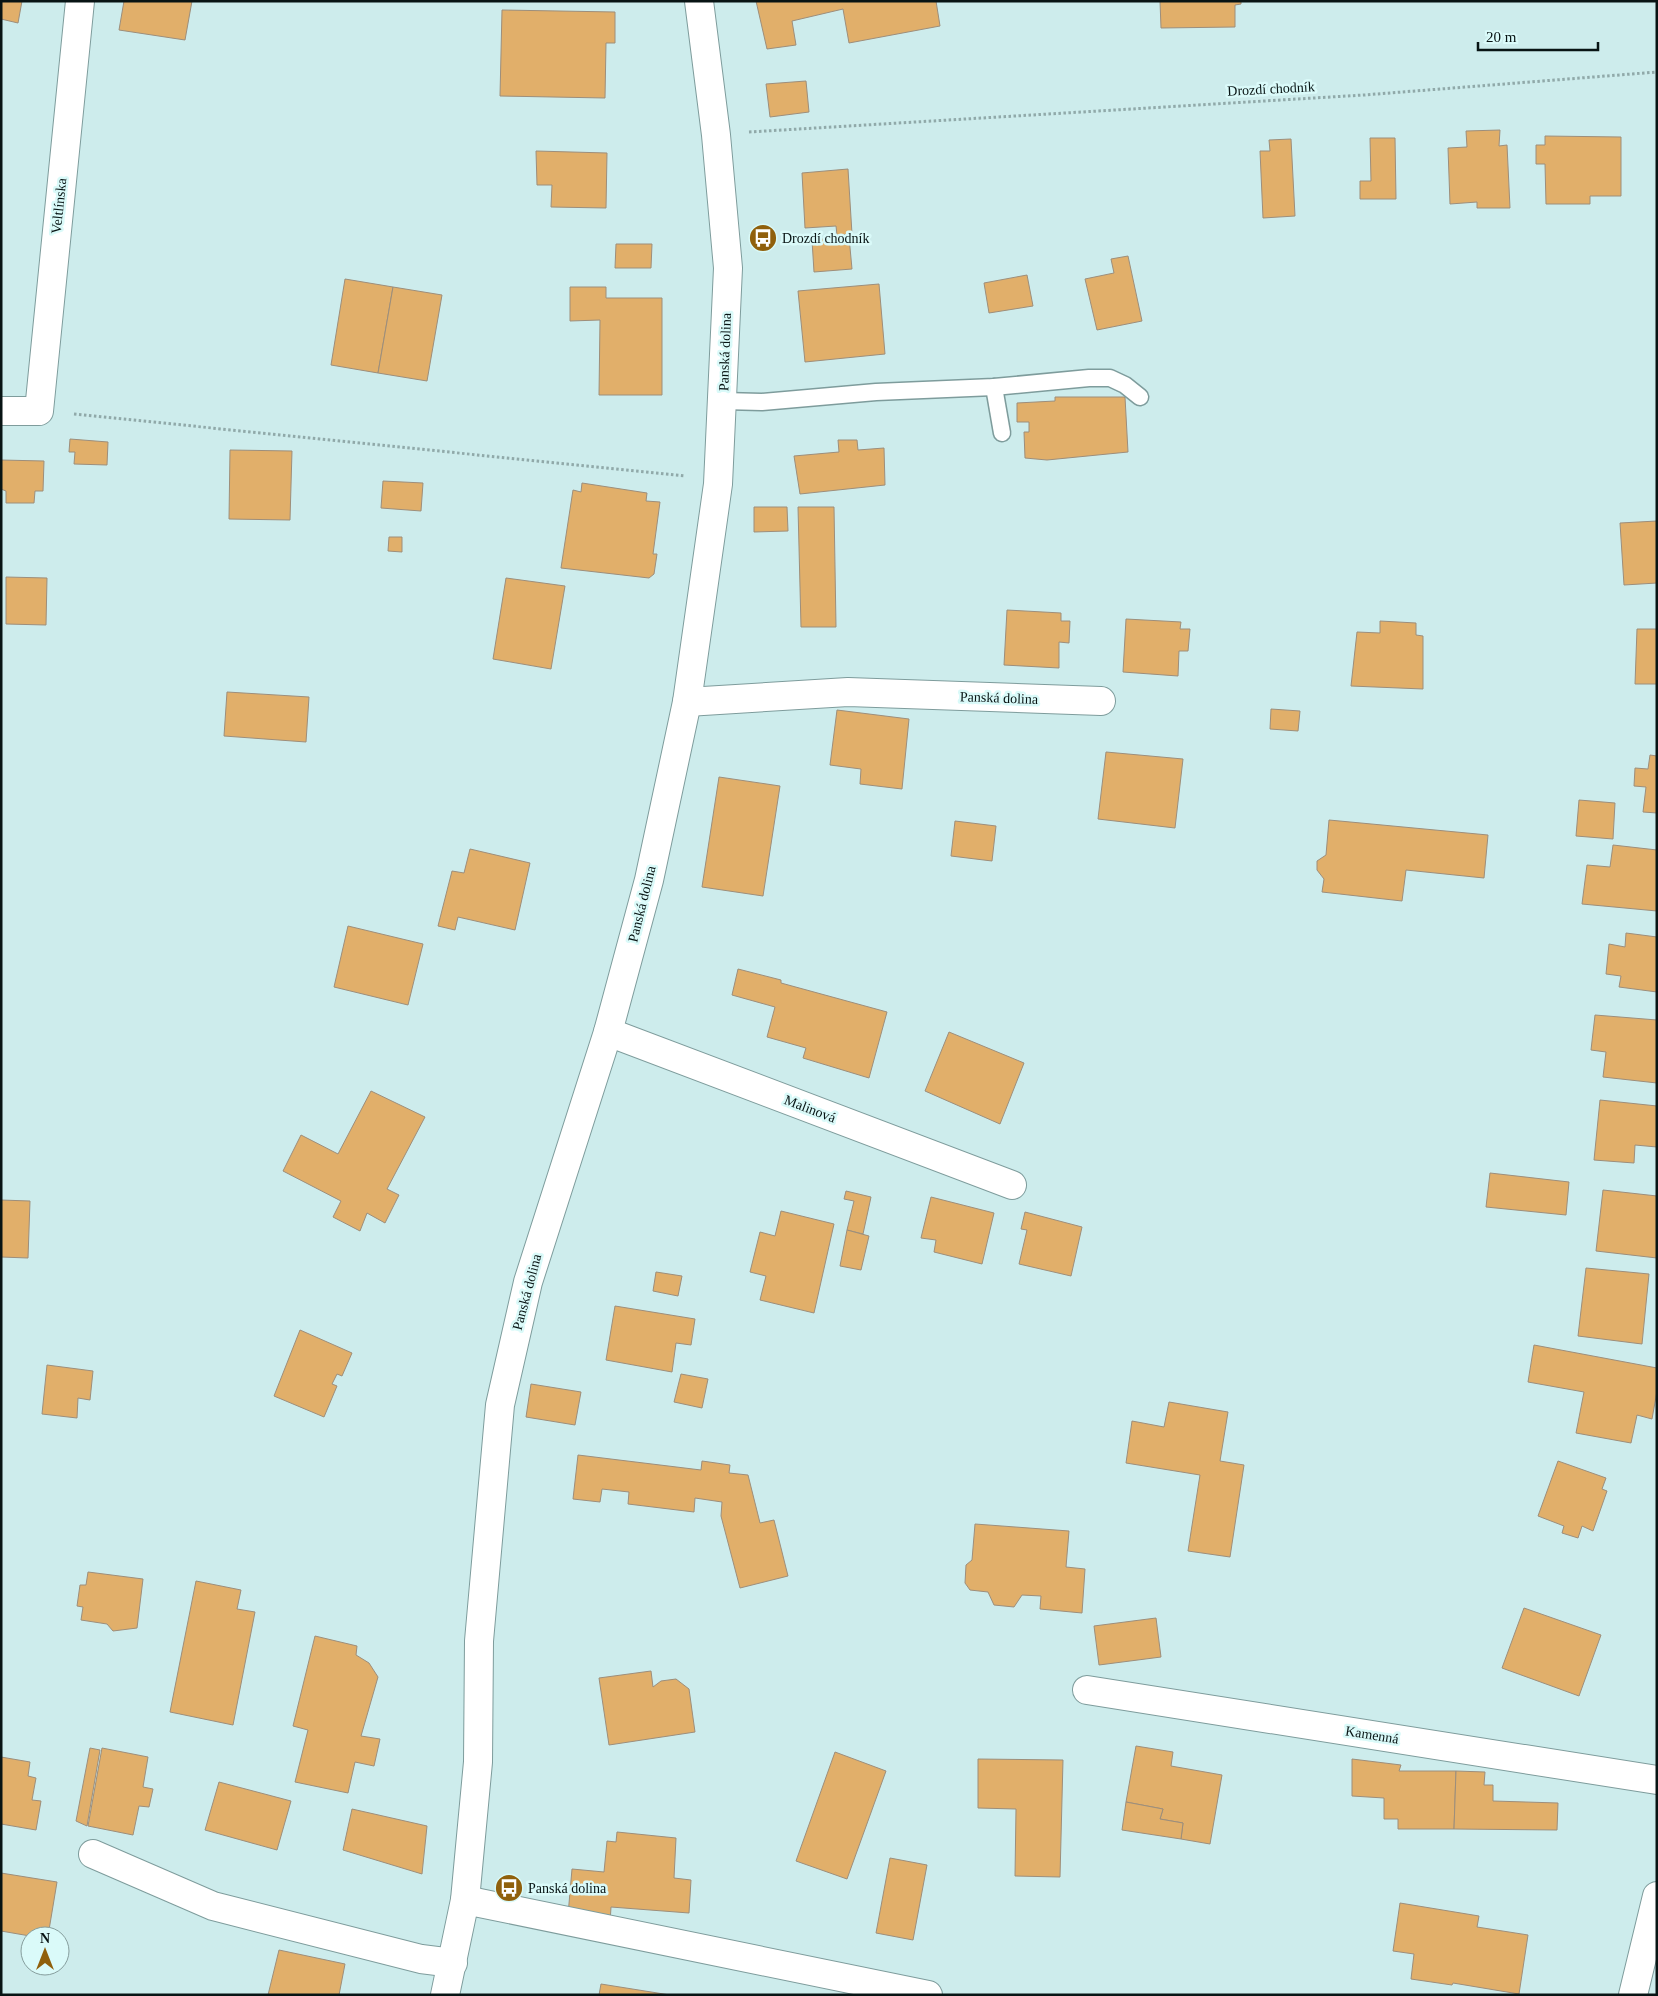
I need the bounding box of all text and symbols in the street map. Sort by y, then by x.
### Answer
scale bar [1478,20,1598,52]
text: 20 m [1486,29,1517,45]
street label: Drozdí chodník [1227,79,1315,99]
street label: Veltlínska [49,177,69,235]
bus stop icon: Drozdí chodník [748,223,778,253]
place label: Drozdí chodník [782,231,869,246]
street label: Panská dolina [716,312,734,391]
street label: Panská dolina [960,689,1039,707]
street label: Panská dolina [625,864,659,944]
street label: Malinová [782,1092,838,1126]
street label: Panská dolina [510,1252,545,1332]
street label: Kamenná [1344,1723,1400,1747]
bus stop icon: Panská dolina [494,1873,524,1903]
place label: Panská dolina [528,1881,607,1896]
north arrow [20,1926,70,1976]
text: N [40,1931,50,1946]

